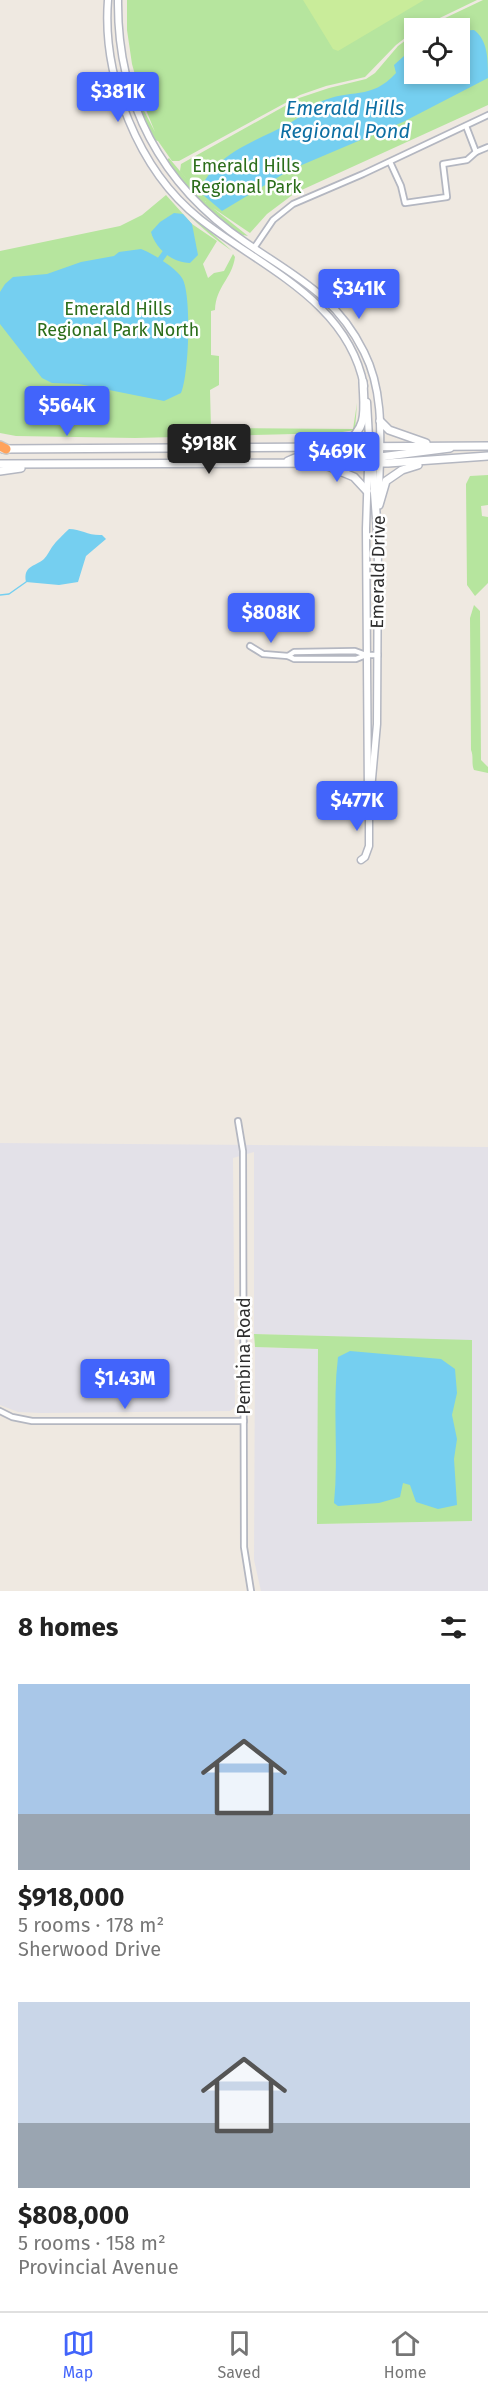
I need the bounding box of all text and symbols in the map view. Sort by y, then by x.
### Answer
map controls [404,18,470,84]
button: locate [404,18,470,84]
pin: $381K [76,72,160,123]
text: $381K [91,79,145,103]
water label: Emerald Hills Regional Pond [280,96,410,143]
park label: Emerald Hills Regional Park [190,155,302,198]
pin: $341K [317,269,401,320]
text: $341K [332,276,386,300]
park label: Emerald Hills Regional Park North [37,298,199,341]
pin: $564K [25,386,109,437]
text: $564K [39,393,95,417]
pin: $918K [167,424,251,475]
text: $918K [181,431,237,455]
pin: $469K [295,432,379,483]
text: $469K [308,439,366,463]
street label: Emerald Drive [366,515,390,629]
pin: $808K [229,593,313,644]
text: $808K [242,600,300,624]
pin: $477K [315,781,399,832]
text: $477K [330,788,384,812]
street label: Pembina Road [233,1297,255,1415]
pin: $1.43M [76,1359,174,1410]
text: $1.43M [95,1366,156,1390]
icon: filters [437,1611,470,1644]
text: 8 homes [18,1612,118,1643]
icon: home [190,1723,298,1831]
text: $918,000 [18,1882,125,1913]
text: 5 rooms · 178 m² [18,1913,164,1937]
text: Sherwood Drive [18,1937,161,1961]
icon: home [190,2041,298,2149]
text: $808,000 [18,2200,129,2231]
text: 5 rooms · 158 m² [18,2231,166,2255]
text: Provincial Avenue [18,2255,179,2279]
tab: Map [62,2327,95,2382]
tab: Saved [218,2327,261,2382]
tab: Home [384,2327,426,2382]

